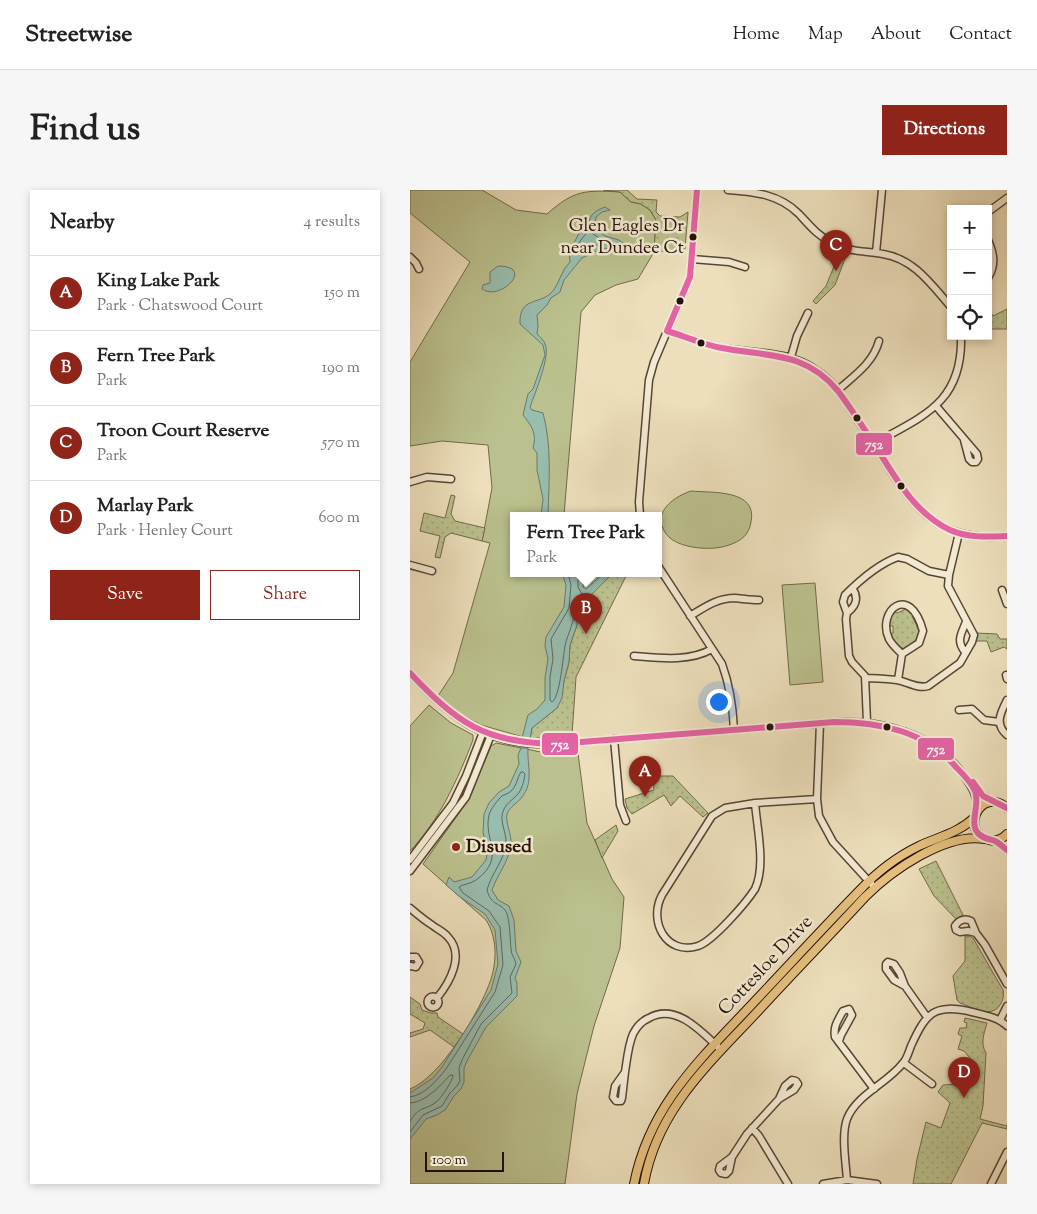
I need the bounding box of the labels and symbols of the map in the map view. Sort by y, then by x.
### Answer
place label: Glen Eagles Dr near Dundee Ct [560,214,684,262]
pin: C [820,230,852,271]
marker: Glen Eagles Dr near Dundee Ct [688,232,698,242]
unlabelled marker [675,296,685,306]
unlabelled marker [696,338,706,348]
unlabelled marker [852,413,862,423]
line badge: 752 [855,432,893,456]
text: 752 [865,436,884,456]
unlabelled marker [896,481,906,491]
pin: B [570,593,602,634]
your location [706,689,732,715]
unlabelled marker [765,722,775,732]
unlabelled marker [882,722,892,732]
line badge: 752 [541,732,579,756]
text: 752 [551,736,570,756]
line badge: 752 [917,737,955,761]
text: 752 [927,741,946,761]
pin: A [629,756,661,797]
place label: Disused [466,834,532,861]
marker: Disused [450,841,462,853]
street label: Cottesloe Drive [712,910,820,1022]
pin: D [948,1057,980,1098]
scale bar [425,1149,504,1172]

